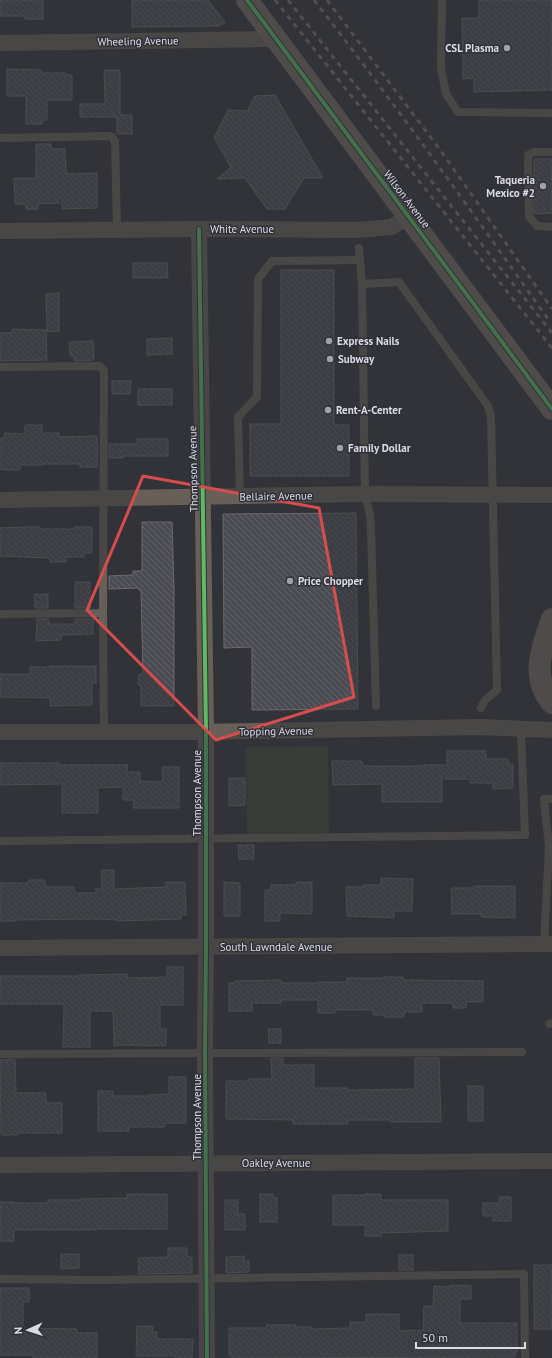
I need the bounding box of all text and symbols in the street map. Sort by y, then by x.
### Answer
street label: Wheeling Avenue [97,33,179,49]
place label: CSL Plasma [445,41,499,55]
marker: CSL Plasma [502,43,512,53]
street label: Wilson Avenue [381,167,434,231]
place label: Taqueria Mexico #2 [486,173,535,200]
marker: Taqueria Mexico #2 [538,181,548,191]
street label: White Avenue [210,222,275,236]
place label: Express Nails [337,334,400,348]
marker: Express Nails [324,336,334,346]
place label: Subway [338,352,375,366]
marker: Subway [325,354,335,364]
place label: Rent-A-Center [336,403,402,417]
marker: Rent-A-Center [323,405,333,415]
street label: Thompson Avenue [185,425,201,512]
place label: Family Dollar [348,441,411,455]
marker: Family Dollar [335,443,345,453]
street label: Bellaire Avenue [239,488,313,504]
place label: Price Chopper [298,574,363,588]
marker: Price Chopper [285,576,295,586]
street label: Topping Avenue [239,723,314,739]
street label: Thompson Avenue [190,749,204,836]
street label: South Lawndale Avenue [220,940,333,954]
street label: Thompson Avenue [190,1073,204,1160]
street label: Oakley Avenue [242,1156,311,1170]
north arrow [8,1310,48,1350]
scale bar [416,1324,525,1350]
text: N [11,1327,25,1335]
text: 50 m [422,1330,448,1345]

